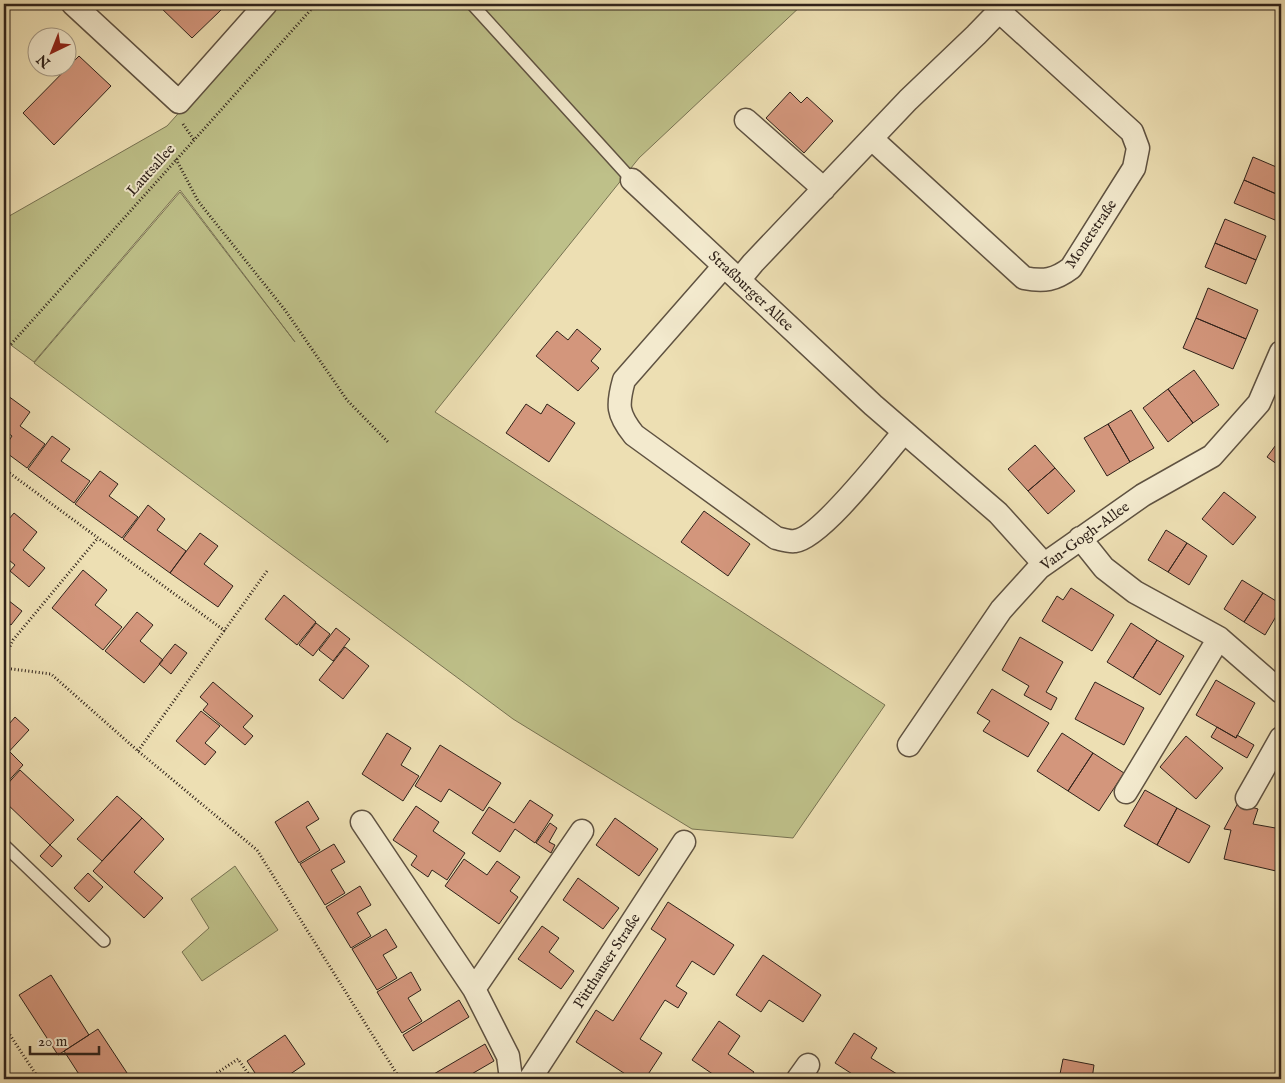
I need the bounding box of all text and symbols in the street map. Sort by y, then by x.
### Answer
north arrow [28,28,78,78]
text: N [33,50,55,72]
street label: Lautsallee [123,140,179,200]
street label: Monetstraße [1061,196,1121,272]
street label: Straßburger Allee [704,247,798,335]
street label: Van-Gogh-Allee [1036,497,1133,575]
street label: Pütthauser Straße [569,910,645,1012]
scale bar [30,1023,99,1055]
text: 20 m [38,1032,68,1051]

